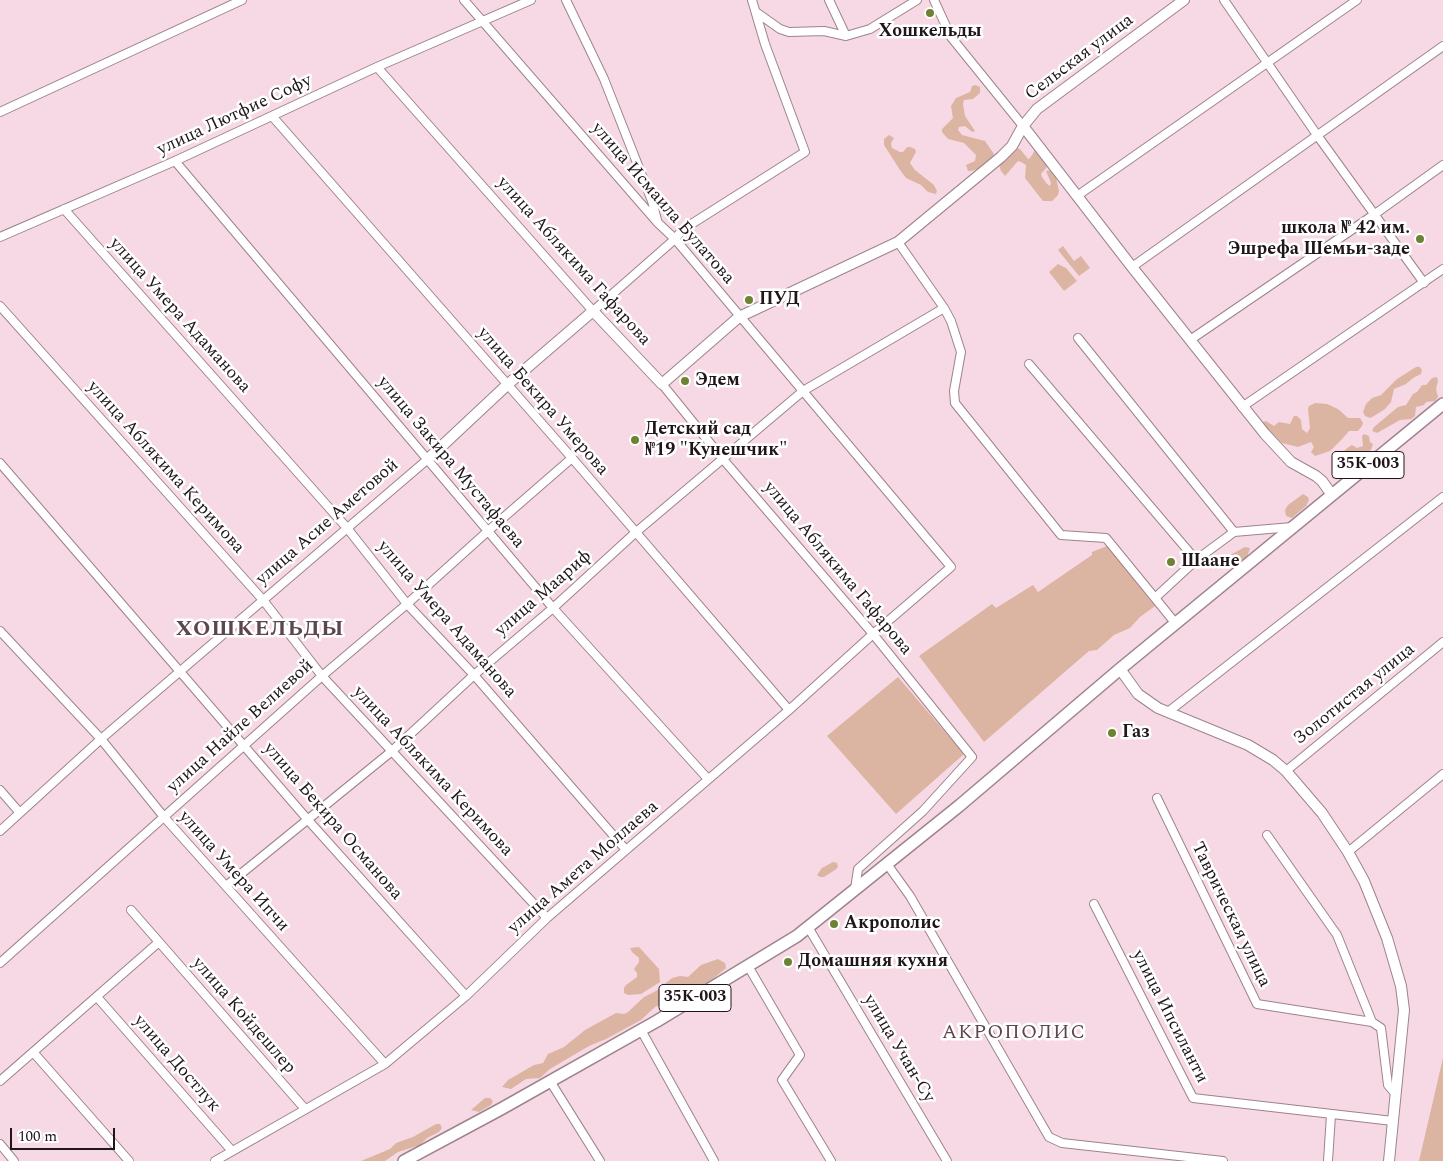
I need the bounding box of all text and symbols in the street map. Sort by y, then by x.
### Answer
marker: Хошкельды [924,7,936,19]
street label: Сельская улица [1021,10,1139,106]
place label: Хошкельды [878,21,982,43]
street label: улица Лютфие Софу [154,71,316,161]
street label: улица Исмаила Булатова [586,119,738,289]
street label: улица Аблякима Гафарова [491,173,655,351]
place label: школа № 42 им. Эшрефа Шемьи-заде [1227,218,1410,260]
marker: школа № 42 им. Эшрефа Шемьи-заде [1414,233,1426,245]
street label: улица Умера Адаманова [104,234,254,398]
place label: ПУД [759,289,800,311]
marker: ПУД [743,294,755,306]
street label: улица Бекира Умерова [472,323,612,481]
place label: Эдем [695,370,740,392]
street label: улица Закира Мустафаева [372,372,528,554]
marker: Эдем [679,375,691,387]
street label: улица Аблякима Керимова [82,377,248,559]
place label: Детский сад №19 "Кунешчик" [645,419,787,462]
marker: Детский сад №19 "Кунешчик" [629,434,641,446]
road number: 35К-003 [1332,452,1404,478]
street label: улица Асие Аметовой [252,455,404,591]
street label: улица Аблякима Гафарова [758,478,916,660]
street label: улица Умера Адаманова [372,537,520,703]
street label: улица Маариф [491,546,597,642]
place label: Шаане [1181,551,1240,573]
marker: Шаане [1165,556,1177,568]
district label: ХОШКЕЛЬДЫ [174,618,346,644]
street label: Золотистая улица [1290,640,1420,750]
street label: улица Найле Велиевой [163,656,319,798]
street label: улица Аблякима Керимова [347,682,517,862]
place label: Газ [1122,722,1150,744]
marker: Газ [1106,727,1118,739]
street label: улица Бекира Османова [258,739,406,905]
street label: улица Амета Моллаева [504,797,664,939]
street label: улица Умера Ипчи [173,807,293,937]
street label: Таврическая улица [1186,839,1274,991]
place label: Акрополис [844,913,940,935]
marker: Акрополис [828,918,840,930]
street label: улица Ипсиланти [1126,947,1212,1087]
place label: Домашняя кухня [798,951,948,973]
street label: улица Койдешлер [186,953,300,1079]
marker: Домашняя кухня [782,956,794,968]
road number: 35К-003 [659,984,731,1011]
street label: улица Учан-Су [857,991,939,1107]
street label: улица Достлук [128,1011,224,1117]
district label: АКРОПОЛИС [941,1022,1087,1046]
scale bar [12,1118,118,1150]
text: 100 m [18,1125,57,1148]

